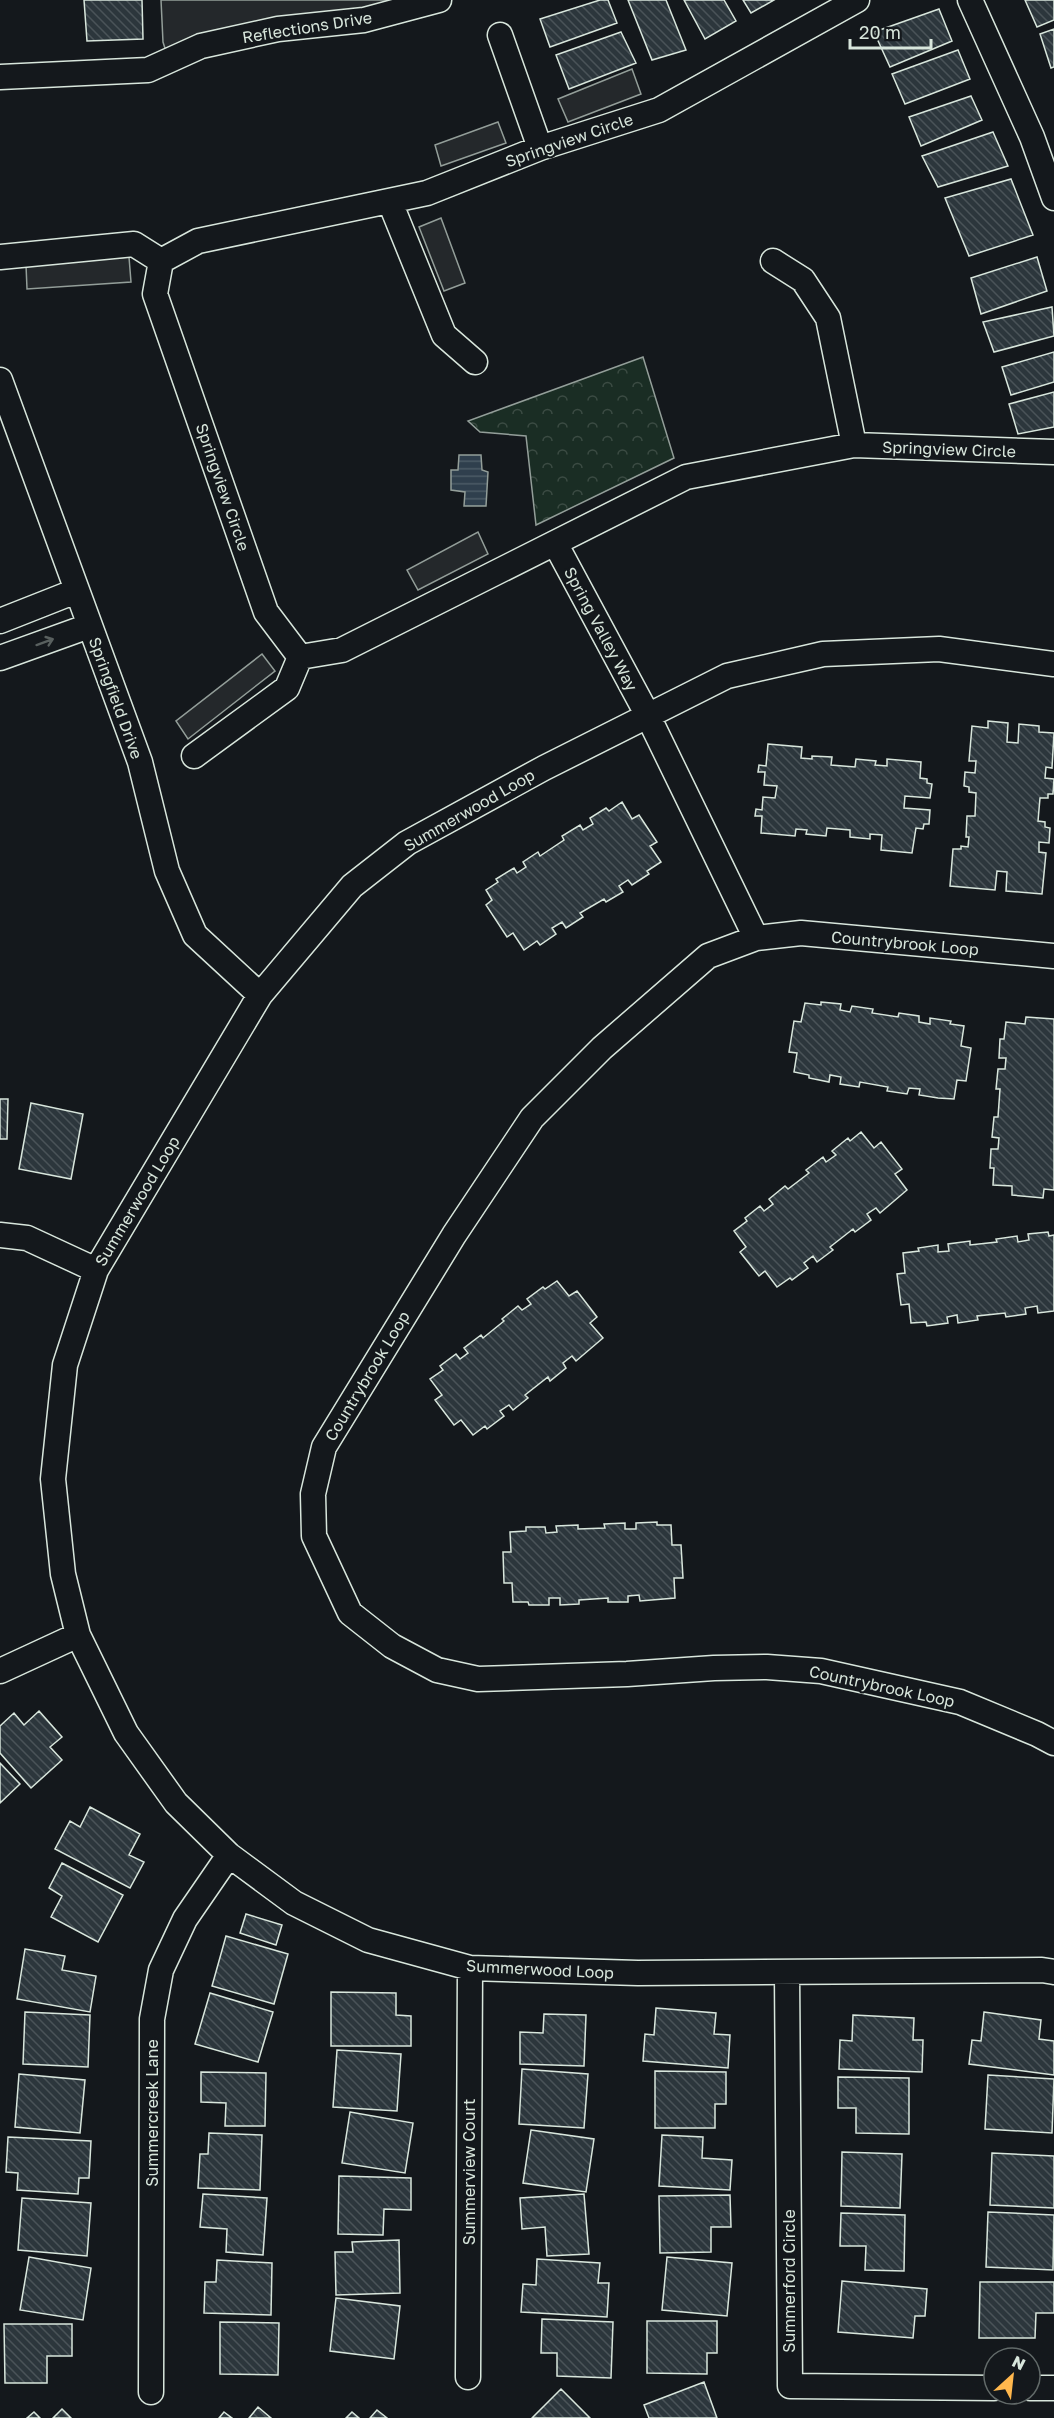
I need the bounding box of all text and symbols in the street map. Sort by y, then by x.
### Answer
street label: Reflections Drive [241,7,373,47]
scale bar [850,12,931,50]
text: 20 m [859,21,901,43]
street label: Springview Circle [502,109,636,171]
street label: Springview Circle [192,420,254,554]
street label: Springview Circle [882,437,1016,461]
street label: Spring Valley Way [560,564,642,694]
street label: Springfield Drive [85,634,147,762]
one-way arrow [35,636,54,647]
street label: Summerwood Loop [400,764,538,856]
street label: Countrybrook Loop [830,927,980,959]
street label: Summerwood Loop [90,1132,184,1270]
street label: Countrybrook Loop [320,1307,414,1445]
street label: Countrybrook Loop [807,1661,957,1711]
street label: Summerwood Loop [466,1955,615,1983]
street label: Summercreek Lane [142,2039,162,2187]
street label: Summerview Court [459,2099,479,2245]
street label: Summerford Circle [779,2209,799,2353]
north arrow [982,2346,1042,2406]
text: N [1009,2351,1029,2374]

